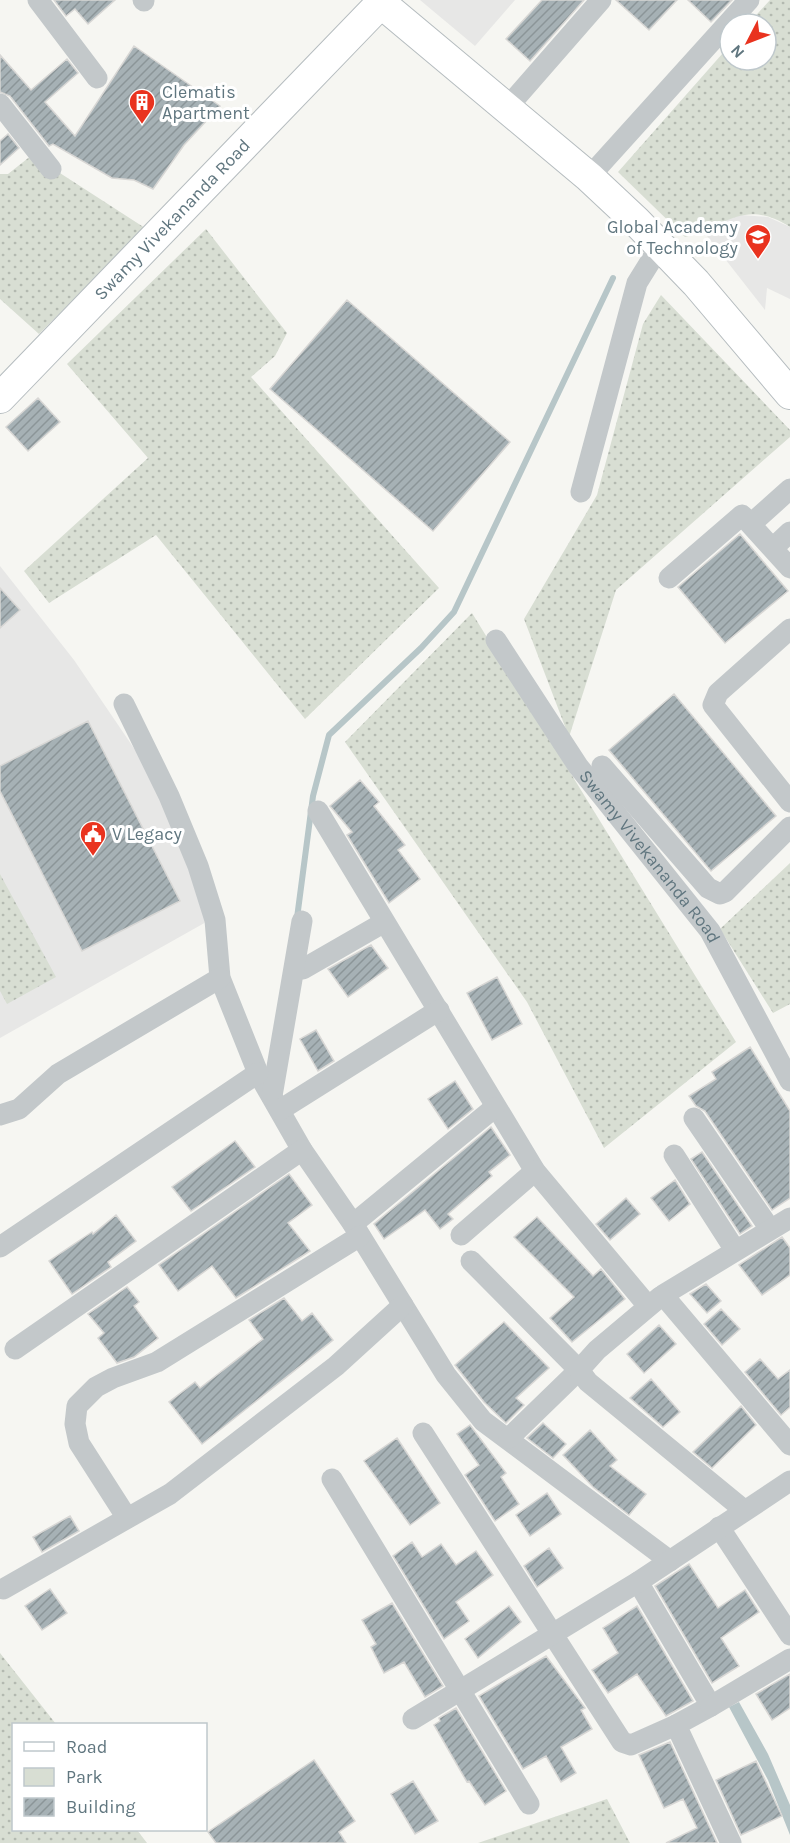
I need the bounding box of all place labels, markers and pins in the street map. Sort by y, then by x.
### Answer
place label: Clematis Apartment [162,81,250,124]
building icon: Clematis Apartment [127,87,157,125]
place label: Global Academy of Technology [607,216,739,259]
school or university icon: Global Academy of Technology [743,222,773,260]
public building icon: V Legacy [78,819,108,857]
place label: V Legacy [112,823,182,845]

